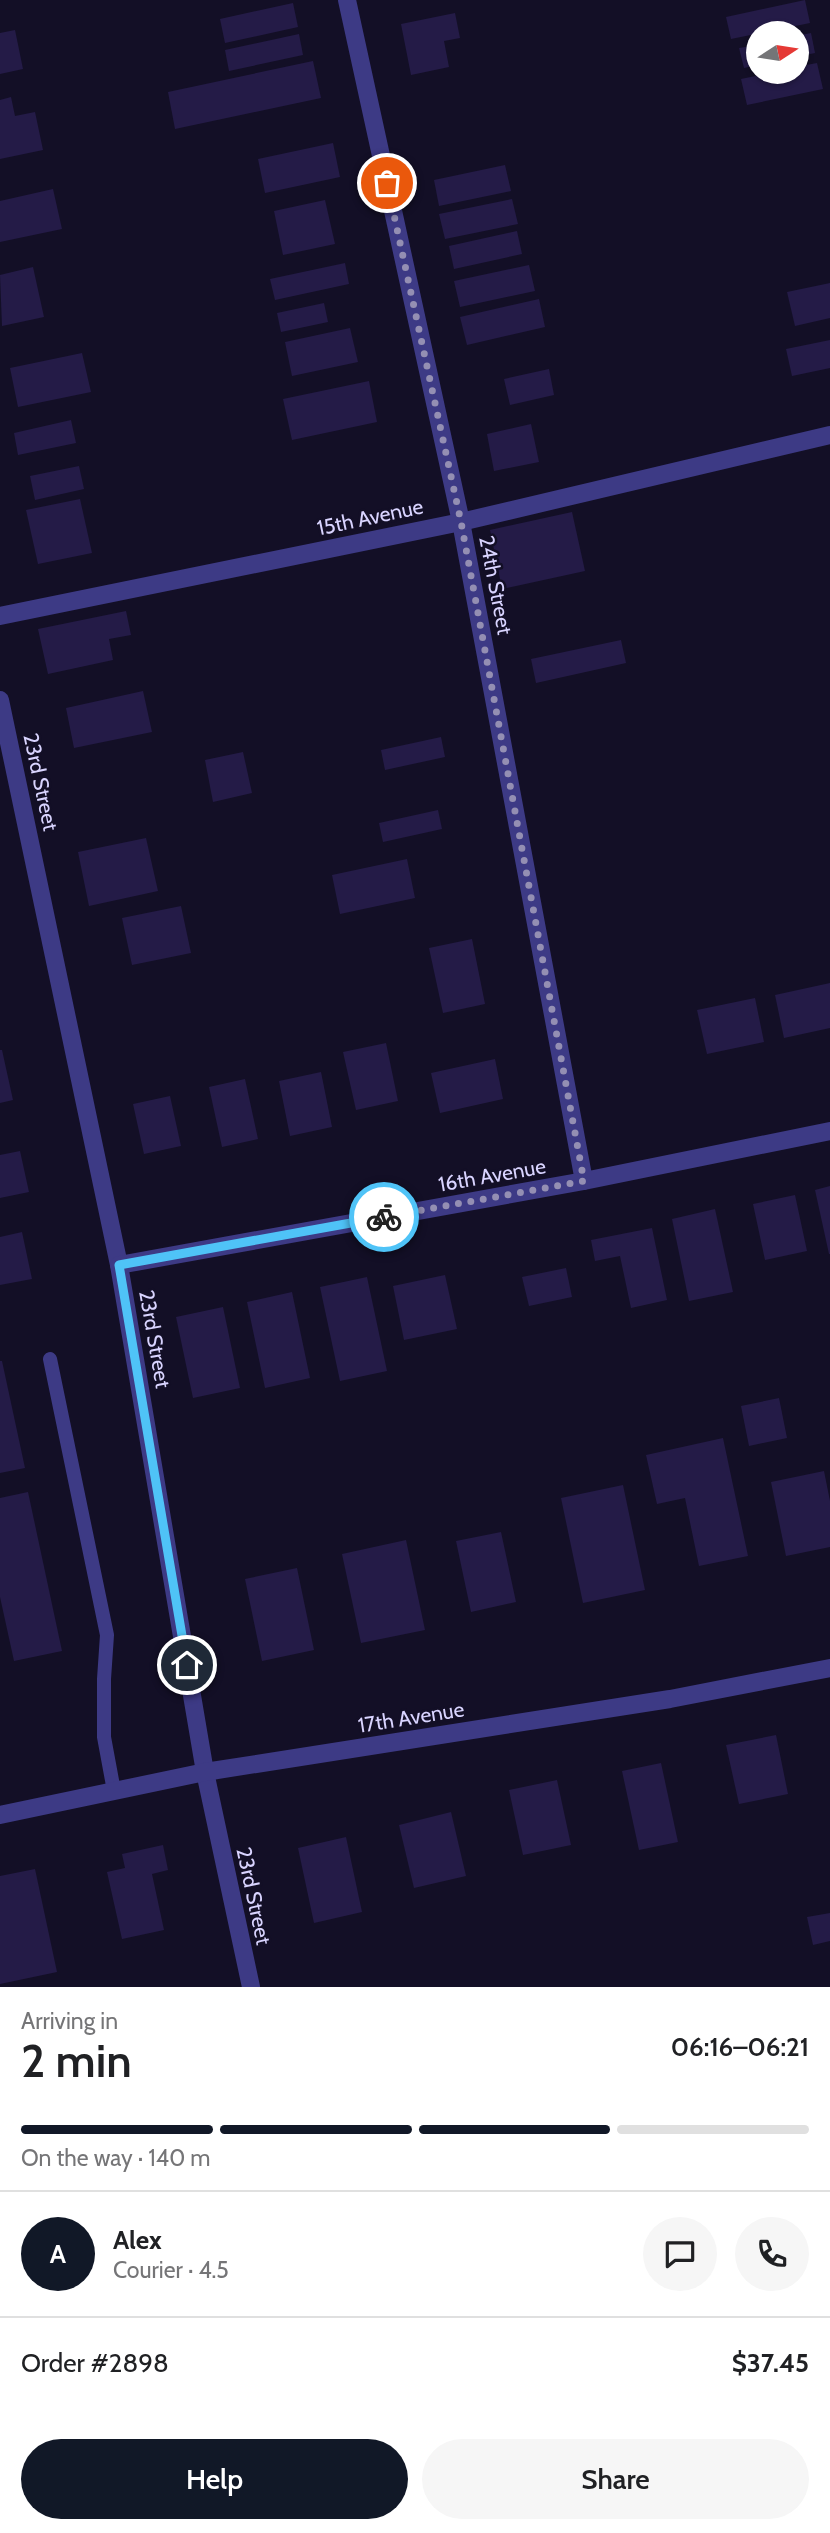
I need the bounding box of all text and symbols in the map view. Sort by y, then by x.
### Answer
north arrow [746,21,808,84]
map controls [746,21,809,84]
pin [357,153,417,213]
icon: bag [368,164,406,202]
street label: 15th Avenue [315,493,426,540]
street label: 24th Street [474,533,518,637]
street label: 23rd Street [18,731,64,833]
street label: 16th Avenue [436,1153,548,1197]
courier [349,1182,419,1252]
icon: bike [365,1198,403,1236]
street label: 23rd Street [134,1288,176,1390]
pin [157,1635,217,1695]
icon: home [168,1646,206,1684]
street label: 17th Avenue [356,1696,466,1738]
street label: 23rd Street [231,1845,277,1947]
text: Arriving in [21,2007,118,2035]
text: 06:16–06:21 [671,2031,809,2063]
text: 2 min [21,2033,132,2089]
text: On the way · 140 m [21,2144,211,2172]
button: chat [643,2217,717,2291]
button: phone [735,2217,809,2291]
text: Alex [113,2224,162,2256]
text: A [50,2238,66,2270]
text: Courier · 4.5 [113,2256,229,2284]
text: Order #2898 [21,2347,169,2379]
text: $37.45 [732,2347,809,2379]
button: Help [21,2439,408,2519]
button: Share [422,2439,809,2519]

